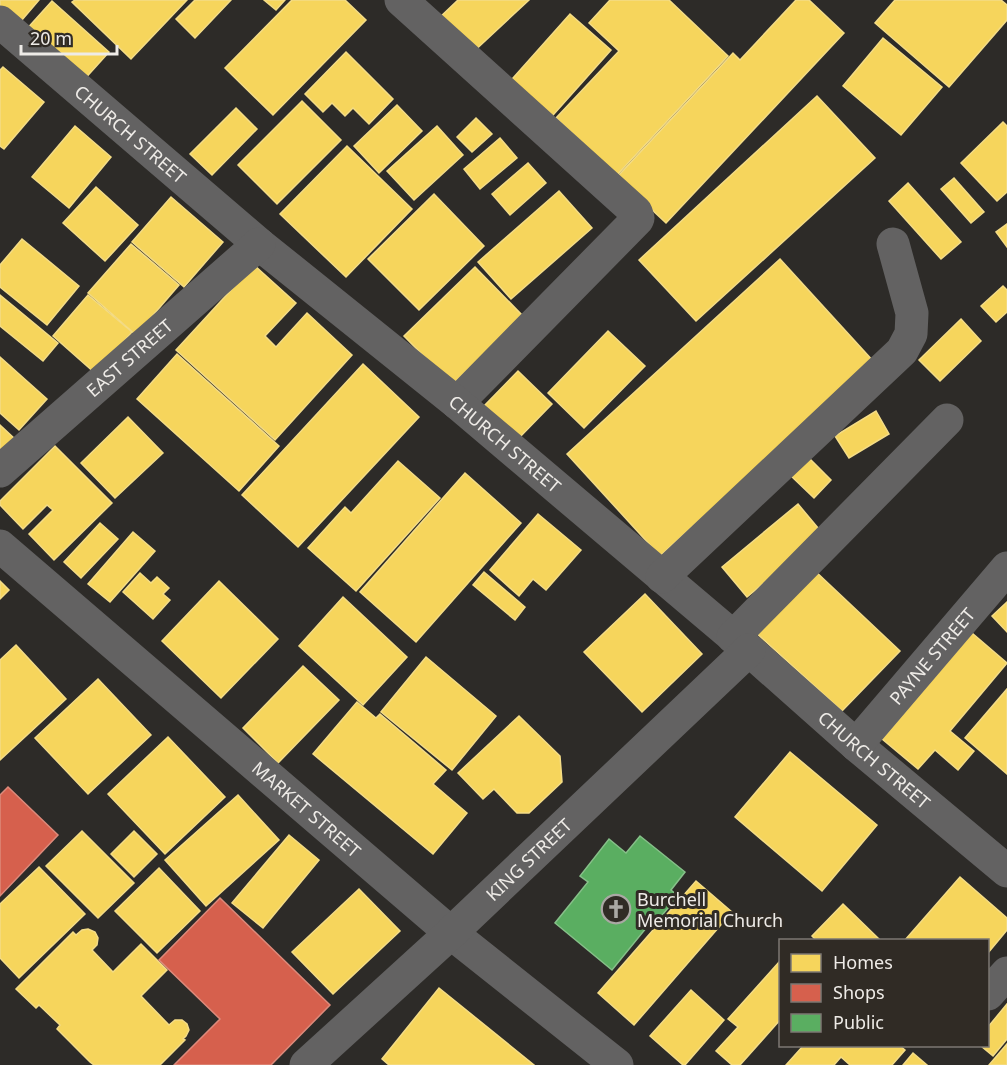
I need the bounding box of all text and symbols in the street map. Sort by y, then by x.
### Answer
scale bar [21,18,117,56]
text: 20 m [30,26,72,50]
street label: CHURCH STREET [70,79,191,189]
street label: EAST STREET [81,313,178,402]
street label: CHURCH STREET [444,389,566,498]
street label: PAYNE STREET [884,602,980,709]
street label: CHURCH STREET [813,705,935,814]
street label: MARKET STREET [247,756,366,863]
street label: KING STREET [480,813,577,906]
place label: Burchell Memorial Church [637,887,783,932]
church icon: Burchell Memorial Church [600,893,632,925]
legend [779,939,989,1047]
text: Homes [833,950,893,974]
text: Shops [833,980,885,1004]
text: Public [833,1010,884,1034]

